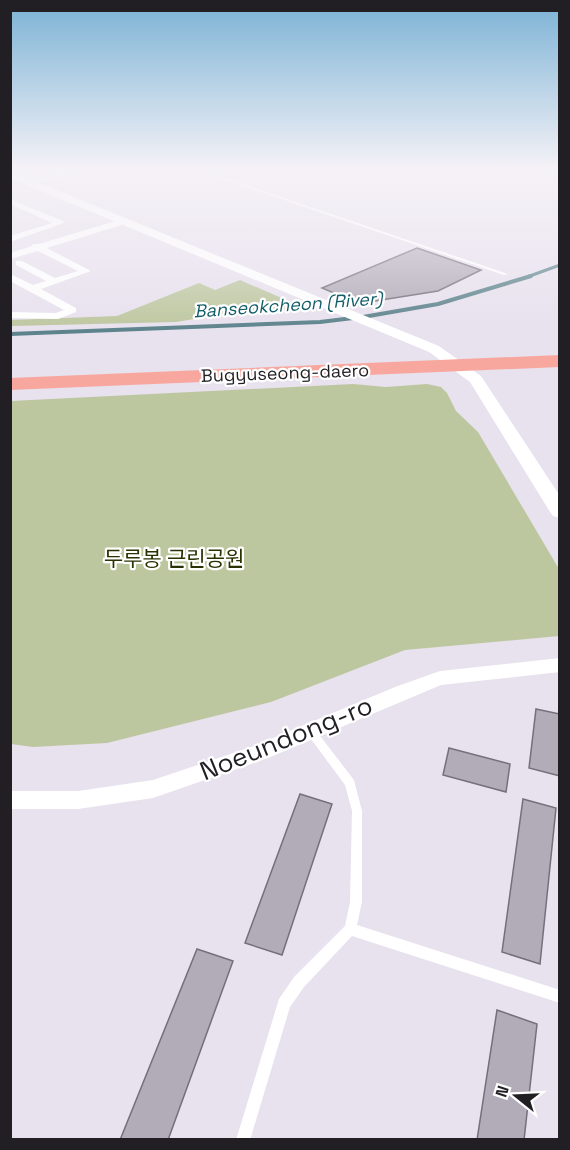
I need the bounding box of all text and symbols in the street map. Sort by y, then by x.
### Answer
water label: Banseokcheon (River) [193,286,385,323]
street label: Bugyuseong-daero [200,358,370,387]
park label: 두루봉 근린공원 [104,545,244,572]
street label: Noeundong-ro [195,688,377,788]
north arrow [486,1066,546,1126]
text: N [491,1083,514,1100]

